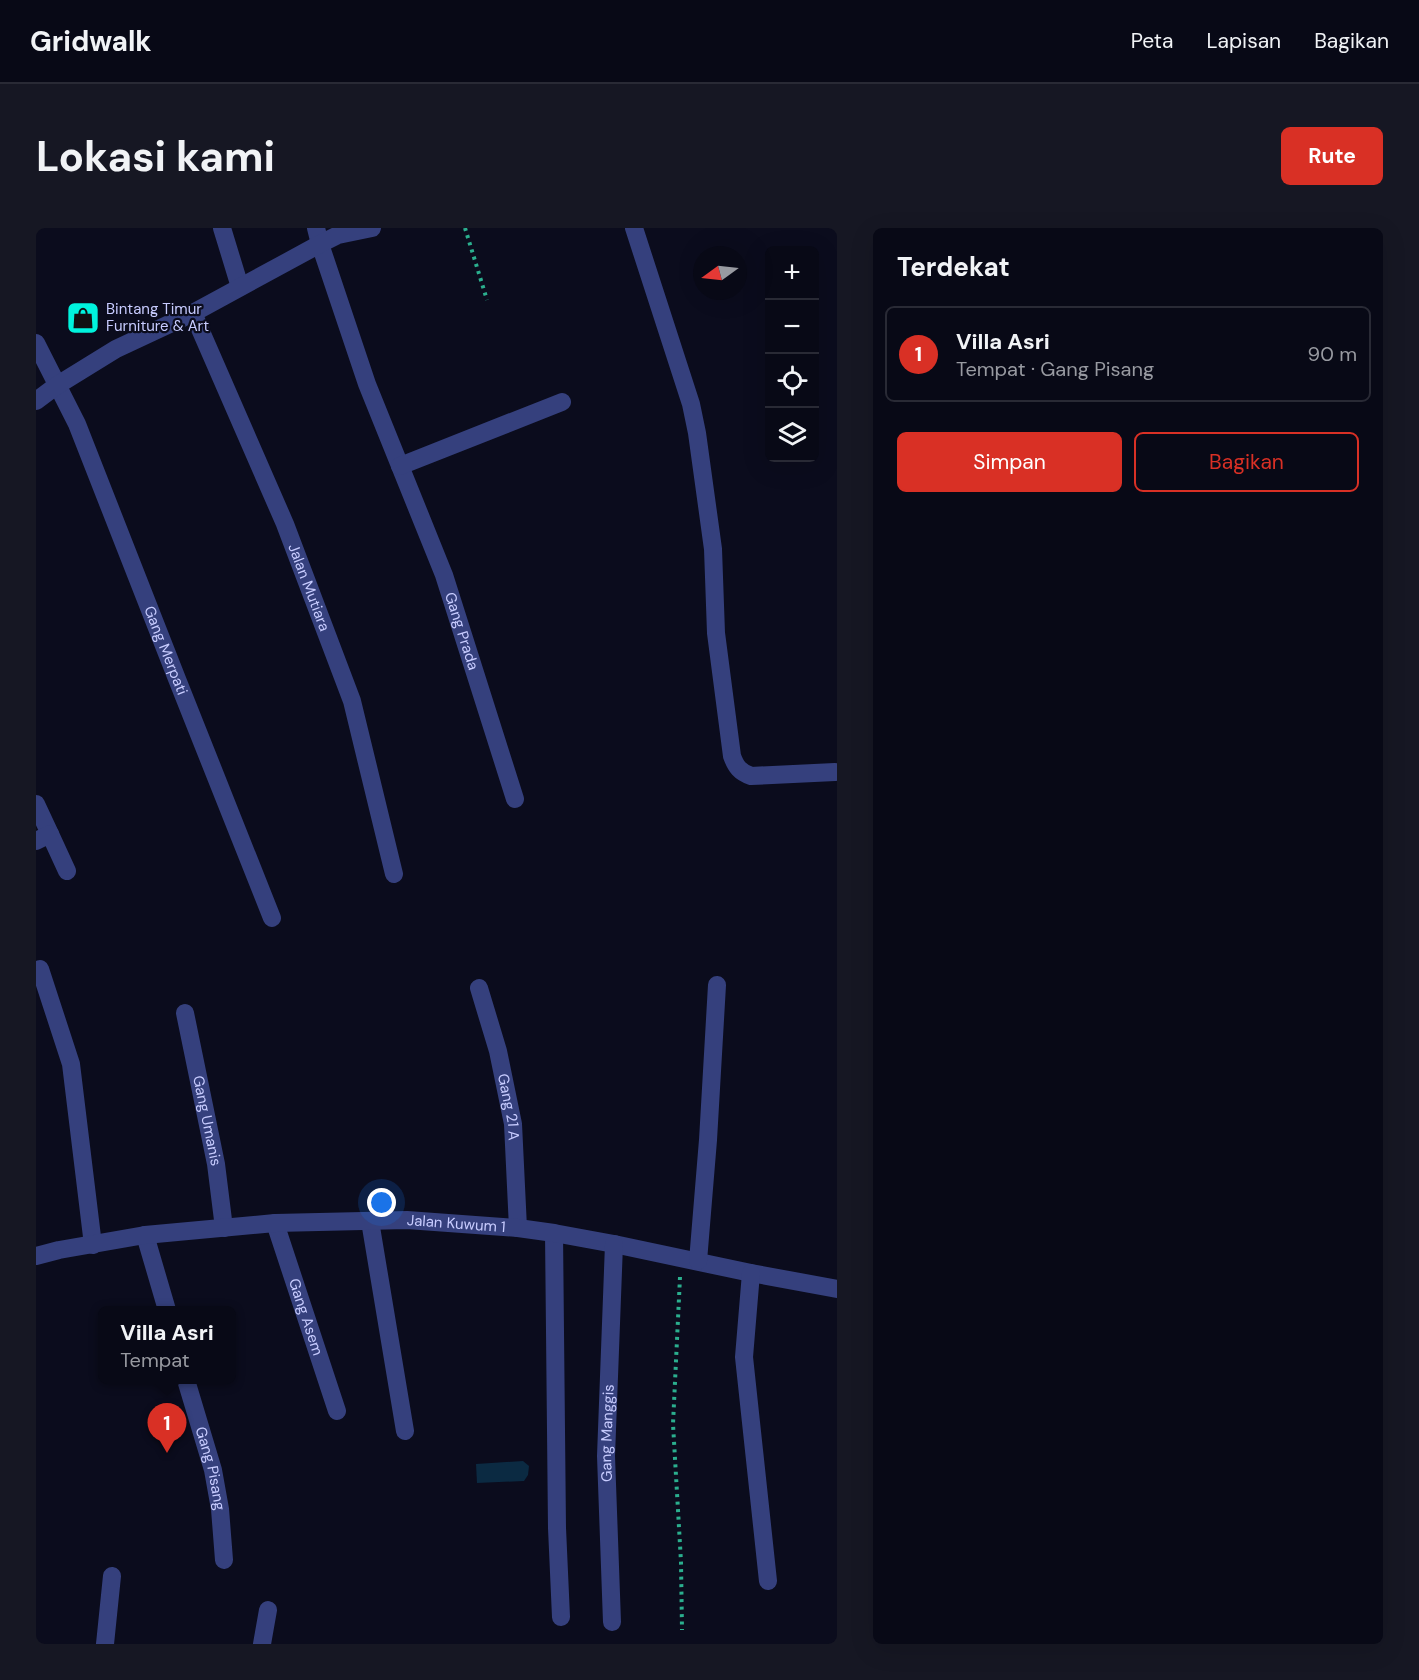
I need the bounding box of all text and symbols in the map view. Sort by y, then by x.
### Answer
text: Gridwalk [30,23,152,60]
text: Peta [1131,27,1173,55]
text: Lapisan [1206,27,1281,55]
text: Bagikan [1314,27,1389,55]
button: Rute [1281,127,1383,185]
text: Lokasi kami [36,129,275,184]
north arrow [693,246,747,300]
map controls [765,246,819,462]
button: + [765,246,819,300]
text: Terdekat [897,250,1010,284]
place label: Bintang Timur Furniture & Art [106,299,209,336]
shop icon: Bintang Timur Furniture & Art [65,300,101,336]
button: − [765,300,819,354]
text: Villa Asri [956,327,1050,356]
text: 1 [915,341,922,367]
text: 90 m [1308,341,1357,367]
button: locate [765,354,819,408]
text: Tempat · Gang Pisang [956,356,1154,382]
button: layers [765,408,819,462]
button: Simpan [897,432,1122,492]
button: Bagikan [1134,432,1359,492]
street label: Jalan Mutiara [283,541,335,634]
street label: Gang Prada [440,590,483,673]
street label: Gang Merpati [139,603,192,698]
street label: Gang 21 A [493,1072,524,1141]
street label: Gang Umanis [188,1074,226,1168]
your location [367,1188,396,1217]
street label: Jalan Kuwum 1 [406,1210,506,1237]
street label: Gang Asem [284,1276,328,1358]
popup [98,1306,236,1384]
text: Villa Asri [120,1318,214,1347]
text: Tempat [120,1347,190,1373]
street label: Gang Manggis [596,1384,619,1482]
pin: 1 [148,1404,186,1453]
street label: Gang Pisang [191,1424,230,1512]

